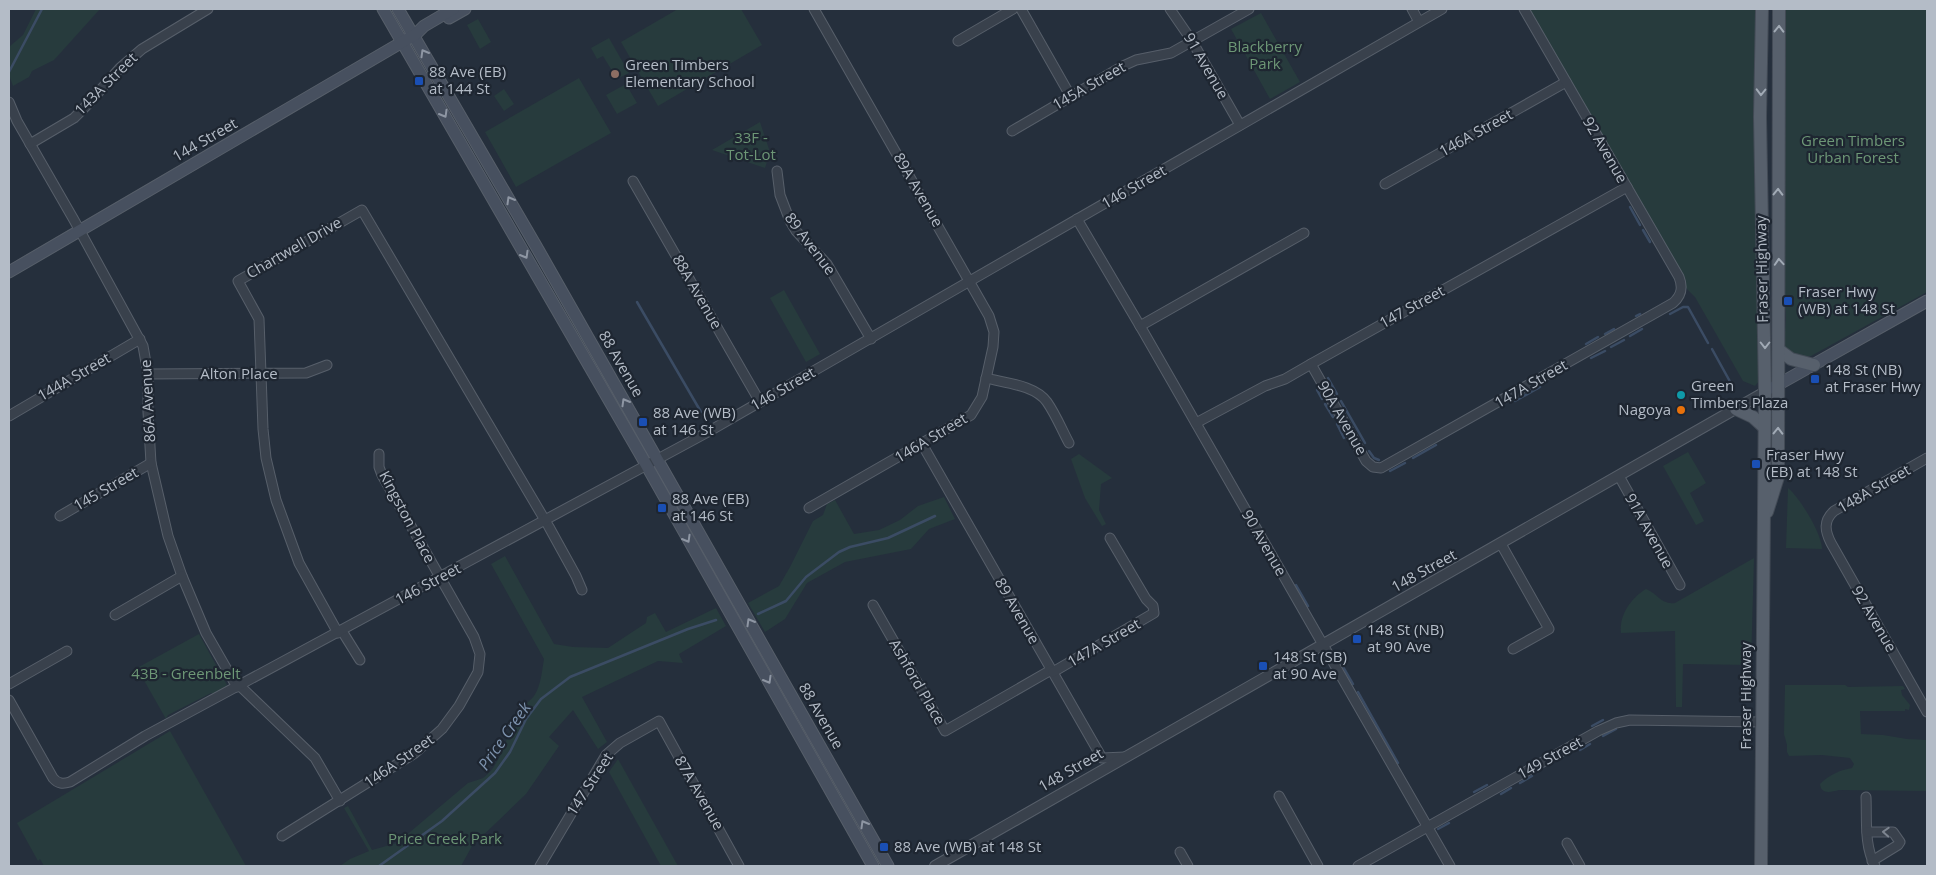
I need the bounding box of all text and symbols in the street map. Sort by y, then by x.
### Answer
one-way arrow [1774,25,1784,32]
street label: 91 Avenue [1180,29,1234,102]
park label: Blackberry Park [1228,36,1303,73]
street label: 143A Street [70,48,141,119]
one-way arrow [420,50,430,59]
place label: Green Timbers Elementary School [625,54,755,91]
street label: 145A Street [1048,56,1129,114]
place label: 88 Ave (EB) at 144 St [429,61,506,98]
marker: Green Timbers Elementary School [609,68,621,80]
marker: 88 Ave (EB) at 144 St [413,75,425,87]
one-way arrow [1755,89,1766,97]
street label: 146A Street [1435,104,1516,161]
one-way arrow [437,109,447,118]
street label: 144 Street [169,113,240,166]
street label: 92 Avenue [1579,113,1633,186]
park label: 33F - Tot-Lot [726,127,776,164]
park label: Green Timbers Urban Forest [1801,130,1905,167]
street label: 89A Avenue [890,149,948,230]
street label: 146 Street [1098,160,1169,213]
one-way arrow [1773,187,1783,195]
one-way arrow [506,197,516,206]
street label: 89 Avenue [781,208,841,279]
street label: Chartwell Drive [242,212,345,282]
street label: Fraser Highway [1750,215,1772,323]
one-way arrow [518,250,528,259]
street label: 88A Avenue [669,251,727,332]
one-way arrow [1773,257,1784,265]
street label: 147 Street [1375,280,1448,332]
place label: Fraser Hwy (WB) at 148 St [1798,281,1895,318]
marker: Fraser Hwy (WB) at 148 St [1782,295,1794,307]
street label: 88 Avenue [595,327,649,400]
one-way arrow [1759,341,1770,349]
street label: 144A Street [33,347,114,405]
street label: 147A Street [1490,354,1571,412]
street label: 86A Avenue [135,359,159,443]
place label: 148 St (NB) at Fraser Hwy [1825,359,1921,396]
street label: 146 Street [747,362,818,415]
street label: Alton Place [200,363,278,383]
marker: 148 St (NB) at Fraser Hwy [1809,373,1821,385]
place label: Green Timbers Plaza [1691,375,1788,412]
street label: 90A Avenue [1314,377,1372,458]
marker: Green Timbers Plaza [1675,389,1687,401]
one-way arrow [622,399,632,408]
place label: Nagoya [1618,399,1671,419]
place label: 88 Ave (WB) at 146 St [653,402,736,439]
marker: Nagoya [1675,404,1687,416]
street label: 146A Street [891,408,970,467]
marker: 88 Ave (WB) at 146 St [637,416,649,428]
one-way arrow [1773,427,1783,434]
place label: Fraser Hwy (EB) at 148 St [1766,444,1858,481]
marker: Fraser Hwy (EB) at 148 St [1750,458,1762,470]
street label: 148A Street [1833,459,1914,517]
street label: 145 Street [70,462,141,515]
street label: Kingston Place [375,467,441,566]
place label: 88 Ave (EB) at 146 St [672,488,749,525]
street label: 91A Avenue [1621,489,1679,572]
marker: 88 Ave (EB) at 146 St [656,502,668,514]
street label: 90 Avenue [1238,506,1292,579]
one-way arrow [681,533,691,542]
street label: 148 Street [1387,544,1460,596]
street label: 146 Street [391,557,464,609]
street label: 89 Avenue [991,574,1045,647]
street label: 92 Avenue [1848,582,1902,655]
street label: 147A Street [1063,613,1144,671]
one-way arrow [746,618,756,627]
place label: 148 St (NB) at 90 Ave [1367,619,1444,656]
marker: 148 St (NB) at 90 Ave [1351,633,1363,645]
street label: Ashford Place [885,635,950,728]
street label: Fraser Highway [1735,642,1755,750]
place label: 148 St (SB) at 90 Ave [1273,646,1347,683]
marker: 148 St (SB) at 90 Ave [1257,660,1269,672]
park label: 43B - Greenbelt [131,663,241,683]
one-way arrow [761,675,771,684]
street label: 88 Avenue [795,679,849,752]
water label: Price Creek [473,697,536,774]
street label: 146A Street [360,729,437,792]
street label: 149 Street [1513,731,1586,783]
street label: 148 Street [1035,743,1106,796]
street label: 147 Street [561,748,617,819]
street label: 87A Avenue [671,752,729,833]
one-way arrow [861,820,871,829]
one-way arrow [1882,827,1890,838]
park label: Price Creek Park [388,828,502,848]
place label: 88 Ave (WB) at 148 St [894,836,1041,856]
marker: 88 Ave (WB) at 148 St [878,841,890,853]

